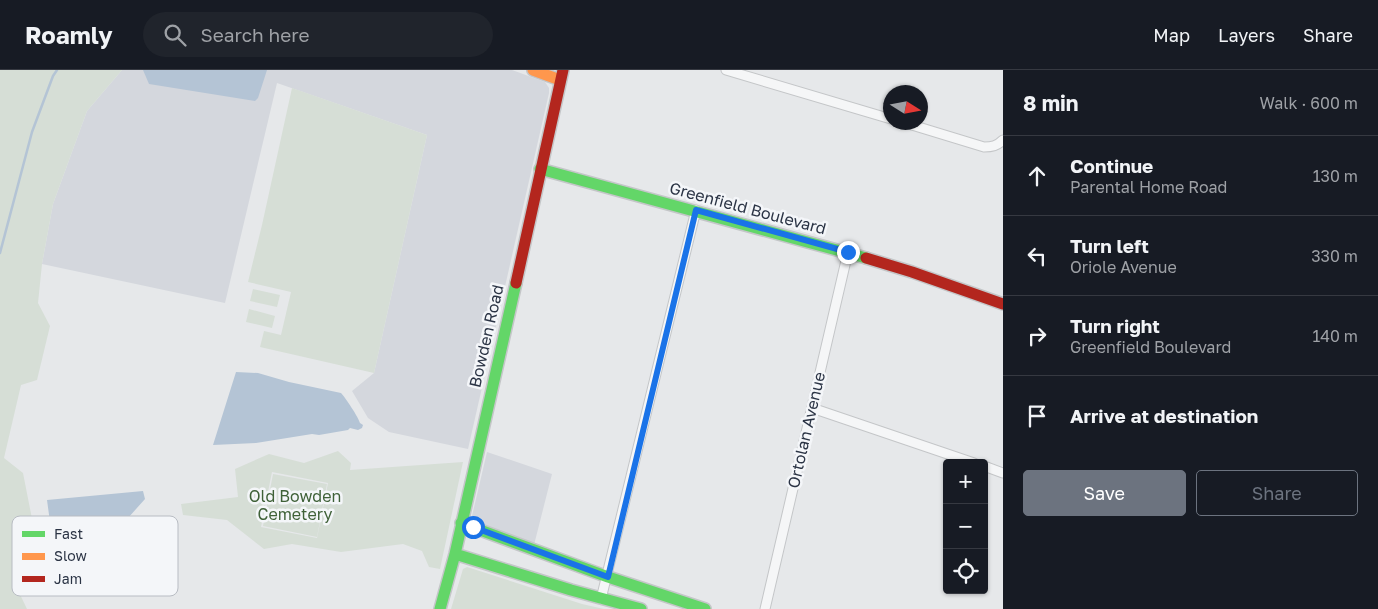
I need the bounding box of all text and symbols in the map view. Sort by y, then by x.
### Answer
search box [143,12,493,57]
text: Roamly [25,20,113,49]
icon: search [161,21,189,49]
text: Search here [201,23,309,46]
text: Map [1153,24,1190,46]
text: Layers [1218,24,1275,46]
text: Share [1303,24,1353,46]
north arrow [883,85,928,130]
text: 8 min [1023,90,1079,116]
text: Walk · 600 m [1260,93,1358,113]
text: Continue [1070,154,1153,177]
icon: ahead [1023,162,1051,190]
text: 130 m [1313,166,1358,186]
street label: Greenfield Boulevard [667,177,829,239]
text: Parental Home Road [1070,177,1227,197]
text: Turn left [1070,234,1149,257]
route end [837,241,860,264]
icon: left [1023,242,1051,270]
text: 330 m [1311,246,1358,266]
text: Oriole Avenue [1070,257,1177,277]
street label: Bowden Road [464,283,508,389]
text: Turn right [1070,314,1160,337]
icon: right [1023,322,1051,350]
text: 140 m [1312,326,1358,346]
text: Greenfield Boulevard [1070,337,1231,357]
street label: Ortolan Avenue [783,370,829,490]
icon: arrive [1023,402,1051,430]
text: Arrive at destination [1070,404,1258,427]
map controls [943,459,988,594]
button: + [943,459,988,504]
button: Save [1023,470,1186,516]
button: Share [1196,470,1358,516]
park label: Old Bowden Cemetery [249,486,341,524]
button: − [943,504,988,549]
legend [12,516,178,596]
route start [462,516,485,539]
text: Fast [54,525,83,542]
text: Slow [54,547,87,564]
button: locate [943,549,988,594]
text: Jam [54,570,82,587]

